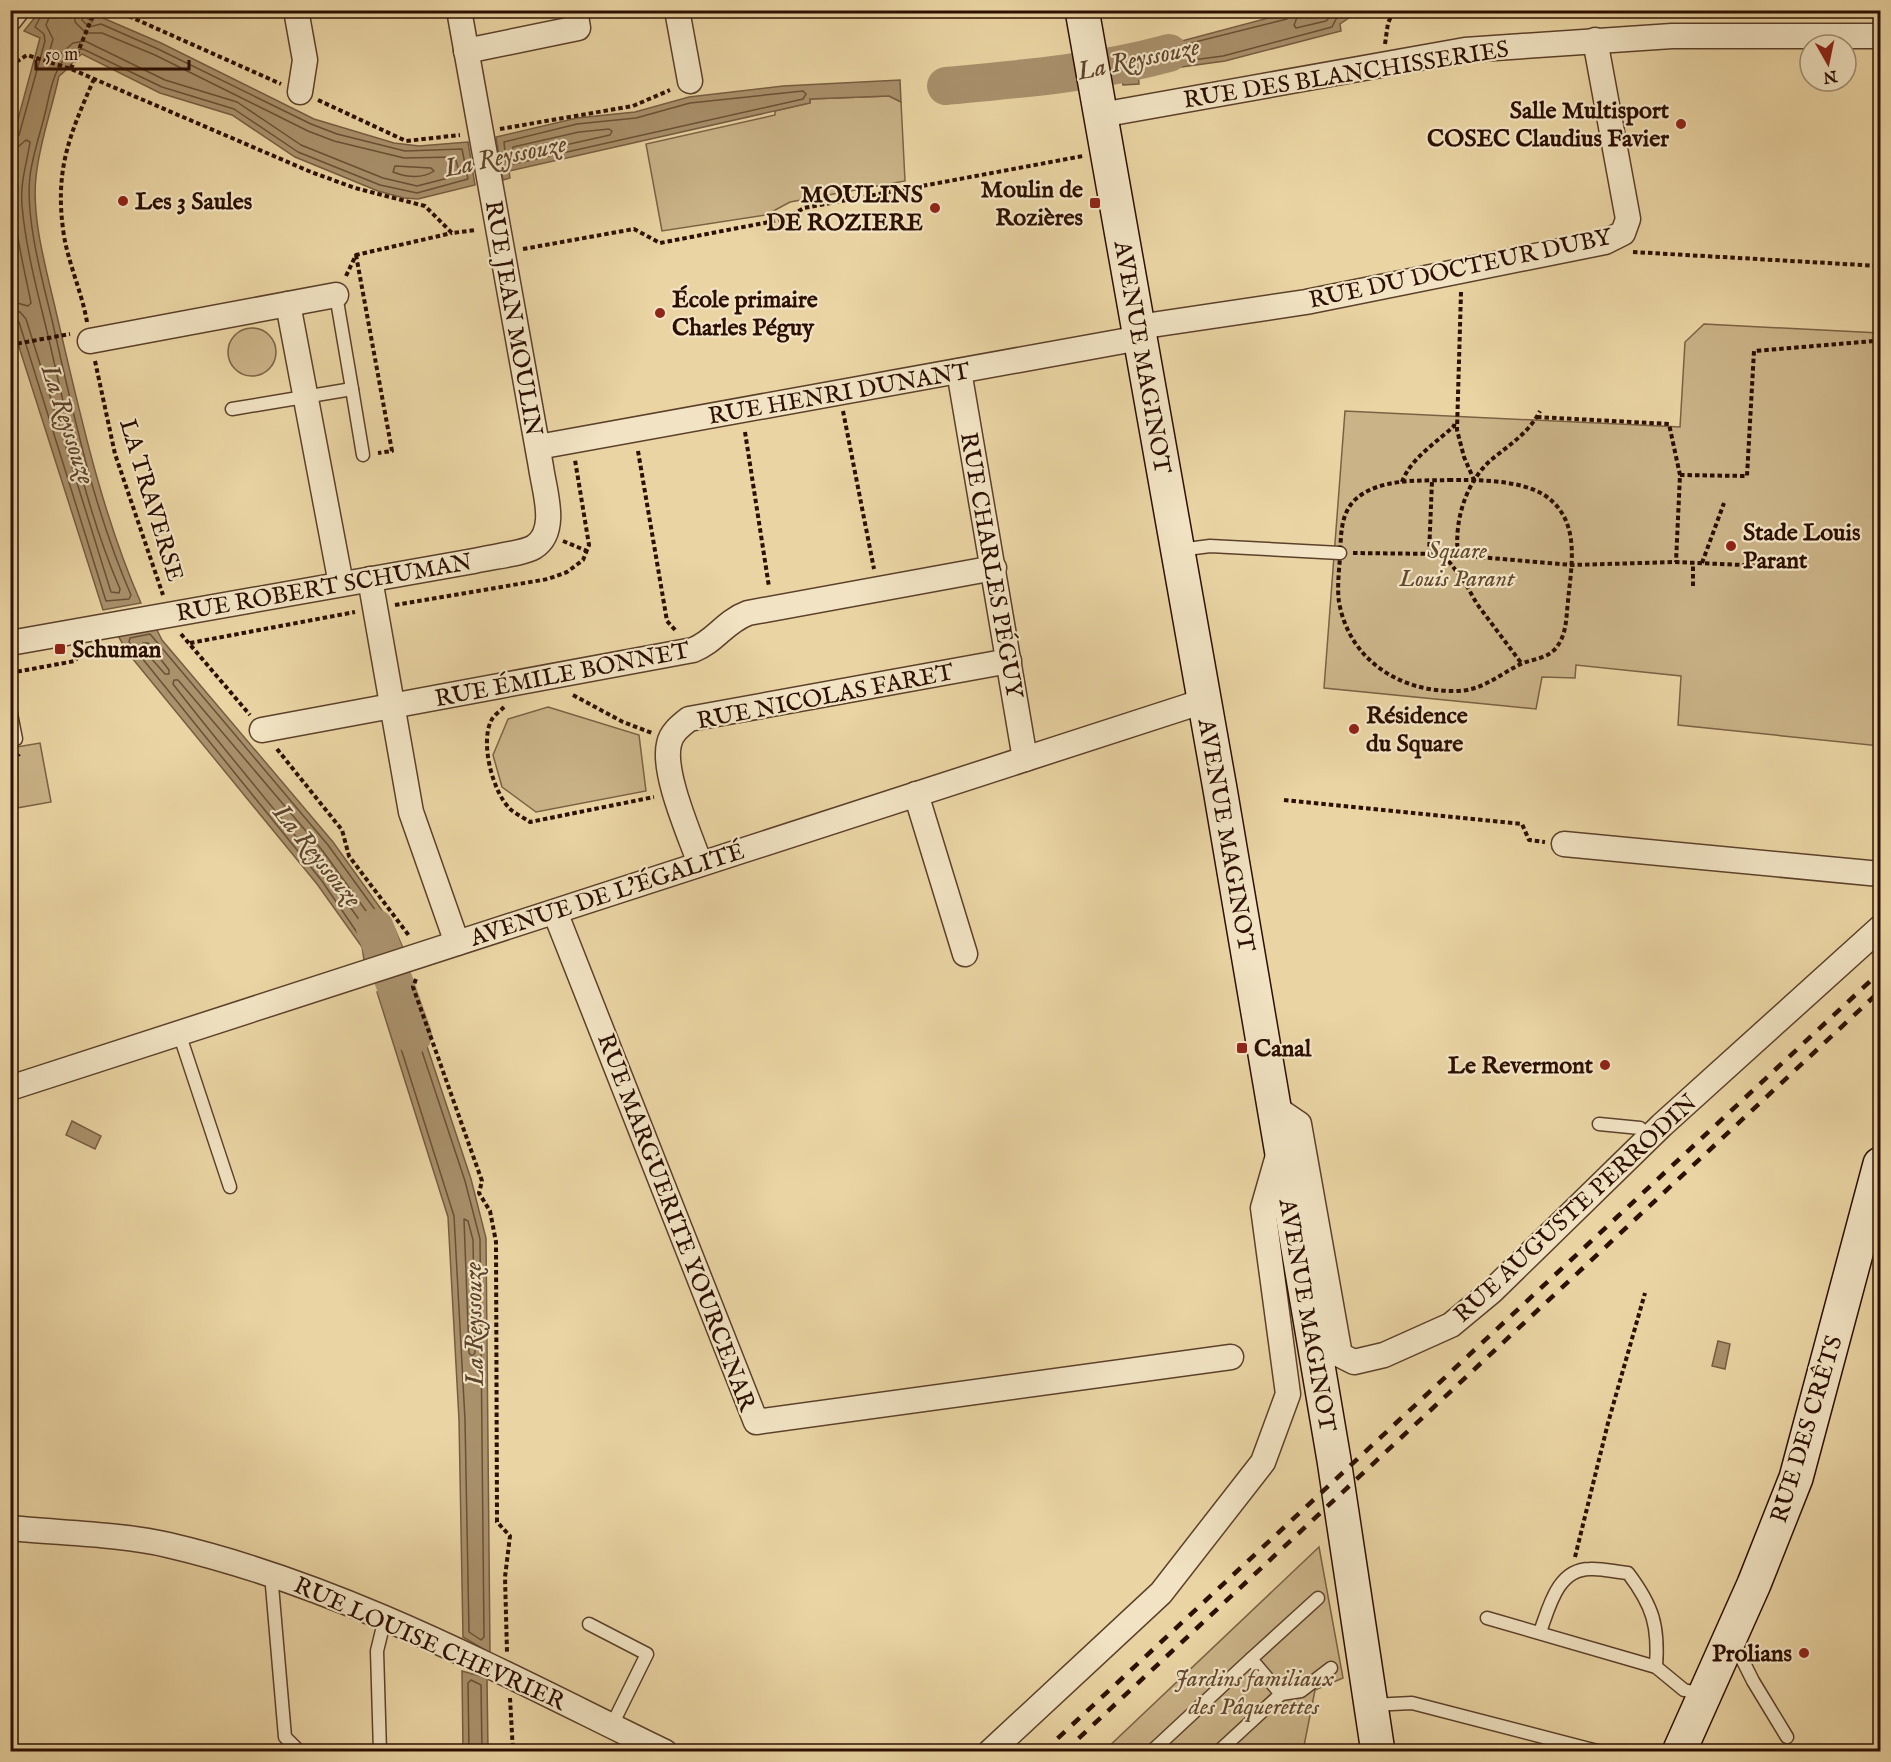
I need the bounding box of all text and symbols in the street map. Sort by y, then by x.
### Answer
water label: La Reyssouze [1073,30,1203,89]
scale bar [36,33,189,71]
north arrow [1798,33,1858,93]
street label: RUE DES BLANCHISSERIES [1181,34,1511,117]
text: 50 m [45,44,78,67]
text: N [1821,65,1839,87]
place label: Salle Multisport COSEC Claudius Favier [1427,96,1670,155]
marker: Salle Multisport COSEC Claudius Favier [1674,117,1688,131]
water label: La Reyssouze [440,127,570,186]
place label: Moulin de Rozières [981,175,1084,234]
place label: MOULINS DE ROZIERE [766,180,923,239]
place label: Les 3 Saules [135,187,253,218]
marker: Les 3 Saules [116,194,130,208]
marker: Moulin de Rozières [1088,196,1102,210]
street label: RUE JEAN MOULIN [477,198,549,439]
marker: MOULINS DE ROZIERE [928,201,942,215]
street label: RUE DU DOCTEUR DUBY [1306,222,1616,317]
street label: AVENUE MAGINOT [1106,237,1177,477]
place label: École primaire Charles Péguy [672,285,818,344]
marker: École primaire Charles Péguy [653,306,667,320]
street label: RUE HENRI DUNANT [706,356,973,433]
water label: La Reyssouze [32,359,103,489]
street label: LA TRAVERSE [111,415,190,586]
street label: RUE CHARLES PÉGUY [952,430,1029,702]
place label: Stade Louis Parant [1743,518,1861,577]
park label: Square Louis Parant [1398,536,1516,595]
marker: Stade Louis Parant [1724,539,1738,553]
street label: RUE ROBERT SCHUMAN [174,547,475,630]
place label: Schuman [72,635,162,666]
street label: RUE ÉMILE BONNET [432,635,693,715]
marker: Schuman [53,642,67,656]
street label: RUE NICOLAS FARET [694,657,957,738]
place label: Résidence du Square [1366,701,1468,760]
street label: AVENUE MAGINOT [1190,715,1261,955]
marker: Résidence du Square [1347,722,1361,736]
water label: La Reyssouze [264,797,369,915]
street label: AVENUE DE L'ÉGALITÉ [465,836,749,955]
street label: RUE MARGUERITE YOURCENAR [589,1029,762,1417]
place label: Canal [1254,1034,1312,1065]
marker: Canal [1235,1041,1249,1055]
place label: Le Revermont [1448,1051,1594,1082]
marker: Le Revermont [1598,1058,1612,1072]
street label: RUE AUGUSTE PERRODIN [1448,1088,1704,1330]
street label: AVENUE MAGINOT [1271,1195,1342,1435]
water label: La Reyssouze [457,1261,492,1387]
street label: RUE DES CRÊTS [1764,1332,1851,1527]
street label: RUE LOUISE CHEVRIER [289,1570,571,1719]
place label: Prolians [1712,1639,1793,1670]
marker: Prolians [1797,1646,1811,1660]
park label: Jardins familiaux des Pâquerettes [1174,1664,1334,1723]

